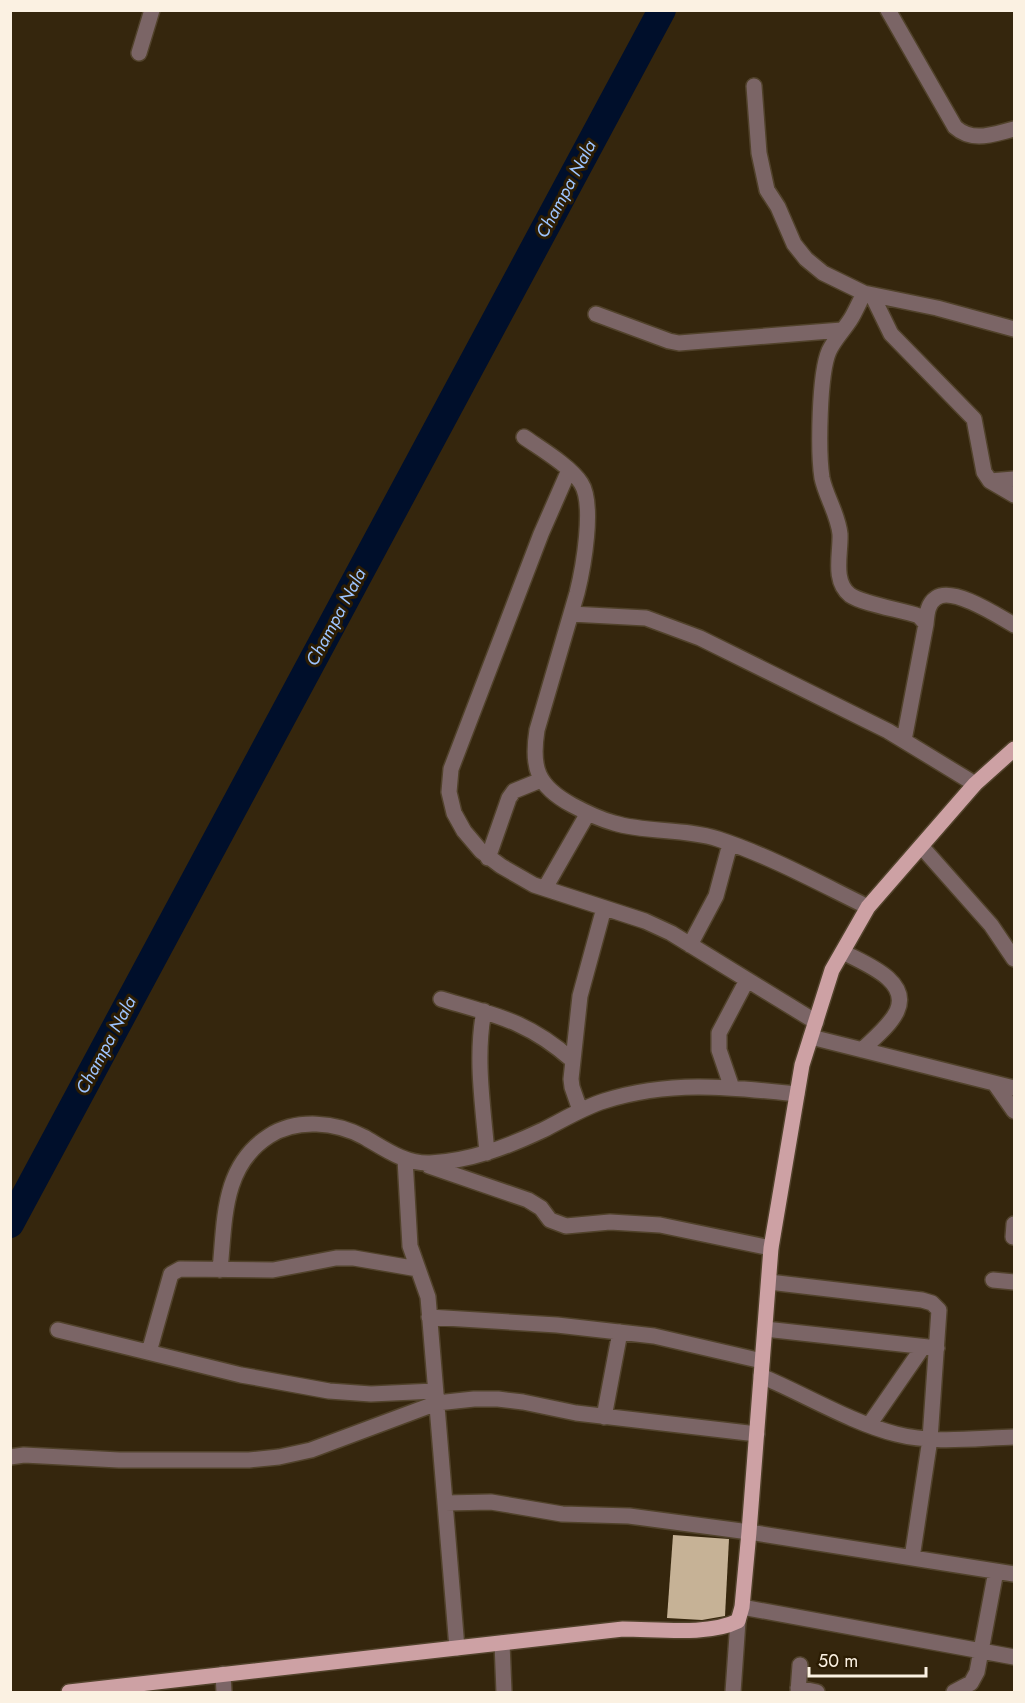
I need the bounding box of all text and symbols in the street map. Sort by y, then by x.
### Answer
water label: Champa Nala [529,135,603,243]
water label: Champa Nala [299,563,373,671]
water label: Champa Nala [69,991,143,1099]
scale bar [809,1640,926,1678]
text: 50 m [818,1648,858,1674]

